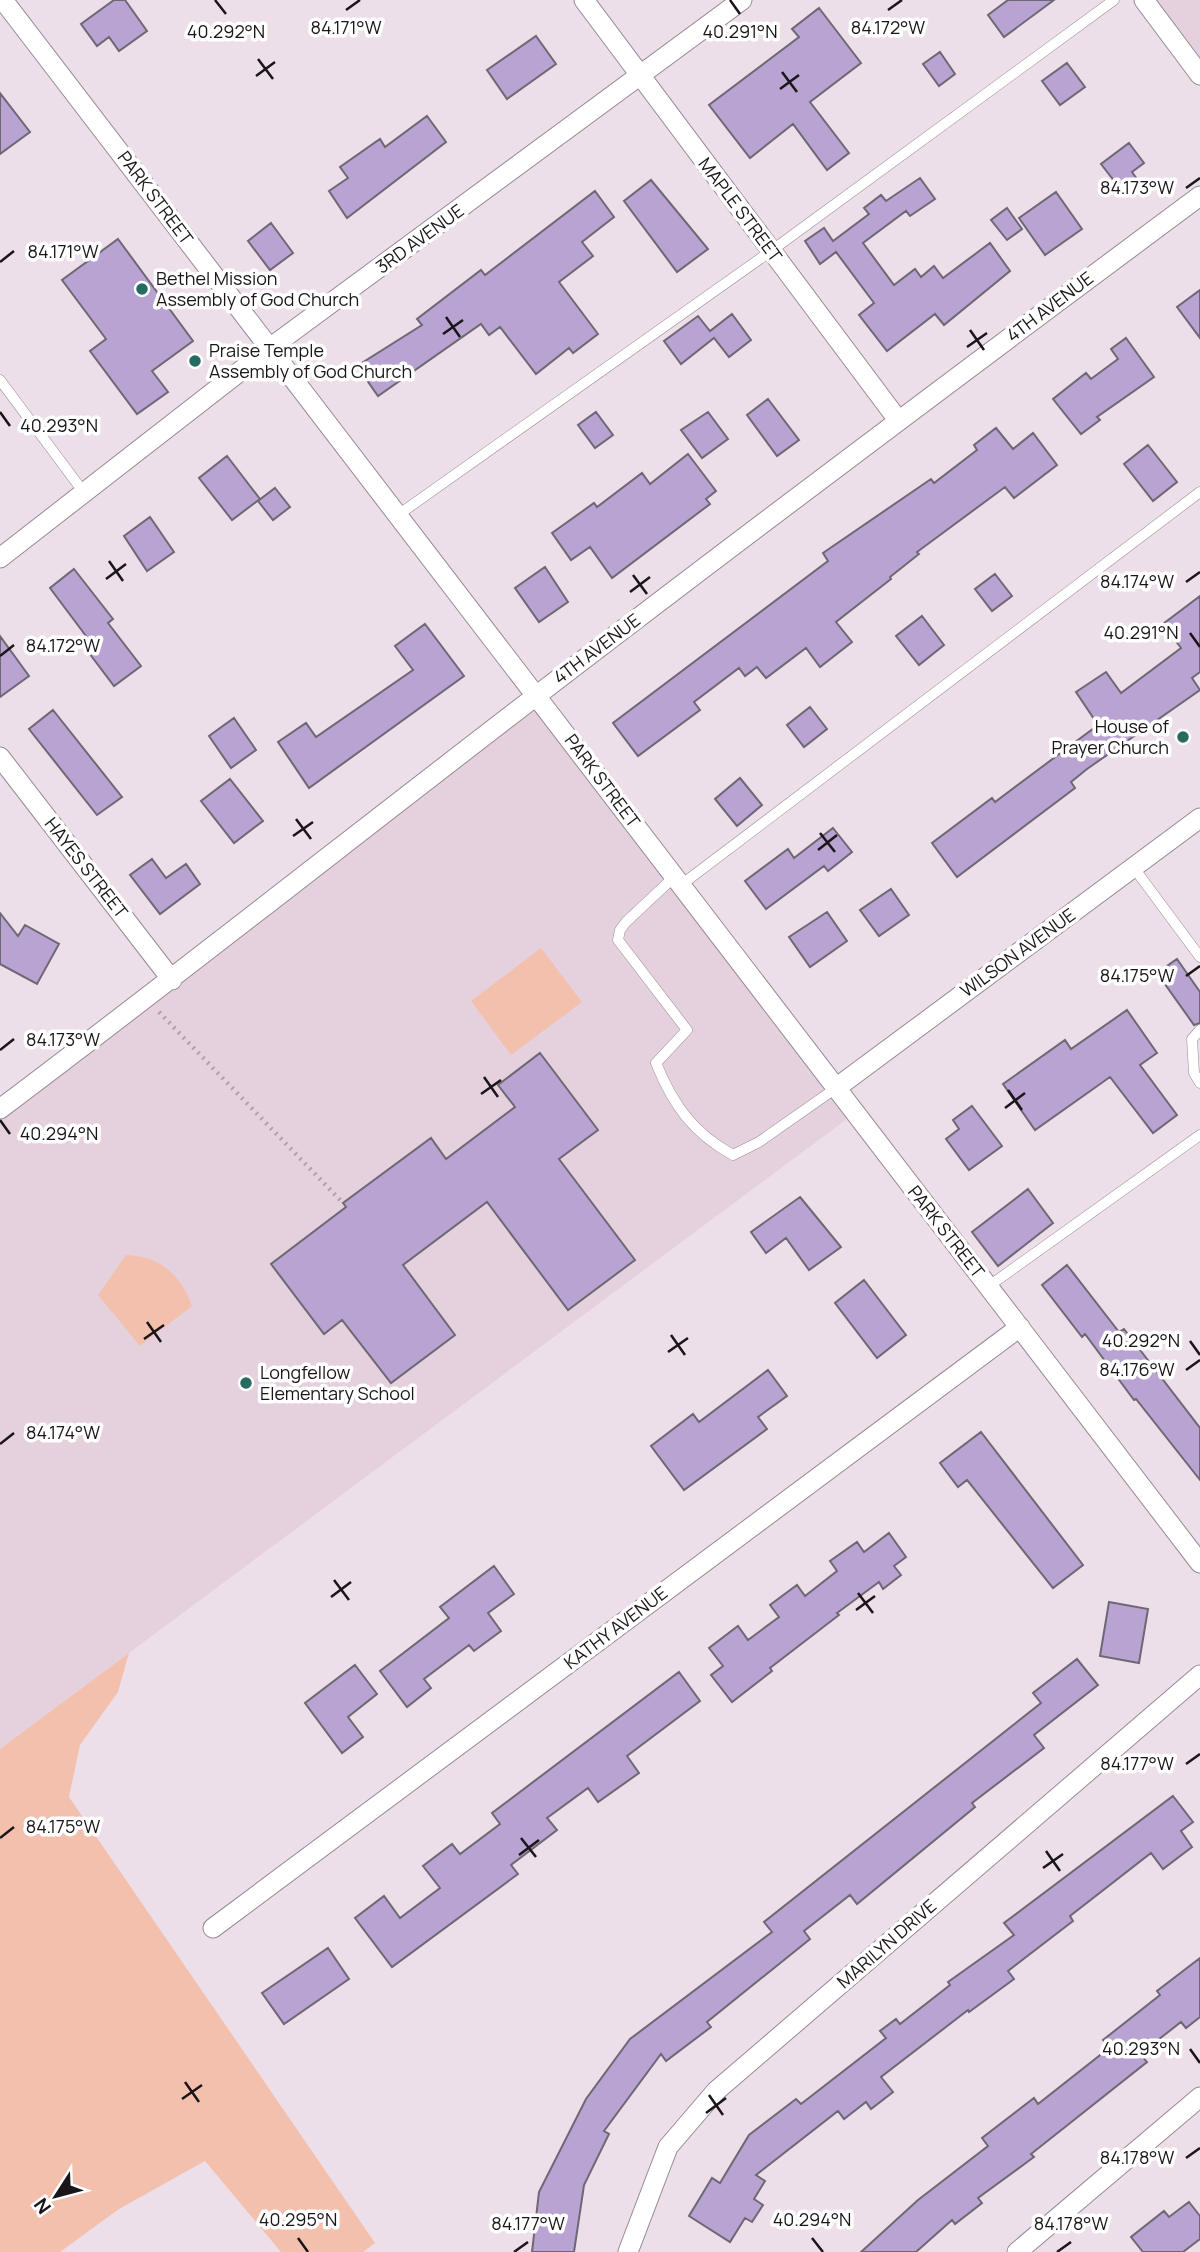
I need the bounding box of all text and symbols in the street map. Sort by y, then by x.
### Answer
text: 84.171°W [310,15,382,39]
text: 84.172°W [851,15,925,39]
text: 40.292°N [187,19,265,43]
text: 40.291°N [702,19,778,43]
street label: PARK STREET [113,146,199,249]
street label: MAPLE STREET [694,152,788,267]
text: 84.173°W [1100,175,1174,199]
street label: 3RD AVENUE [370,198,468,278]
text: 84.171°W [27,239,99,263]
place label: Bethel Mission Assembly of God Church [156,266,359,311]
street label: 4TH AVENUE [1001,266,1098,347]
marker: Bethel Mission Assembly of God Church [134,281,150,297]
place label: Praise Temple Assembly of God Church [209,338,412,383]
marker: Praise Temple Assembly of God Church [187,353,203,369]
text: 40.293°N [20,413,98,437]
text: 84.174°W [1100,569,1174,593]
street label: 4TH AVENUE [548,608,645,689]
text: 40.291°N [1103,620,1179,644]
text: 84.172°W [26,633,100,657]
place label: House of Prayer Church [1052,714,1170,759]
street label: PARK STREET [560,729,646,832]
marker: House of Prayer Church [1175,729,1191,745]
street label: HAYES STREET [40,812,134,923]
street label: WILSON AVENUE [955,902,1080,1002]
text: 84.175°W [1100,963,1174,987]
text: 84.173°W [26,1027,100,1051]
text: 40.294°N [20,1121,98,1145]
street label: PARK STREET [903,1180,991,1283]
text: 40.292°N [1102,1328,1180,1352]
text: 84.176°W [1099,1357,1175,1381]
place label: Longfellow Elementary School [260,1360,415,1405]
marker: Longfellow Elementary School [238,1375,254,1391]
text: 84.174°W [26,1420,100,1444]
street label: KATHY AVENUE [559,1580,672,1674]
text: 84.177°W [1100,1751,1174,1775]
text: 84.175°W [26,1814,100,1838]
street label: MARILYN DRIVE [832,1893,941,1993]
text: 40.293°N [1102,2036,1180,2060]
text: 84.178°W [1100,2145,1174,2169]
north arrow [21,2161,91,2231]
text: N [28,2193,57,2219]
text: 40.295°N [259,2207,337,2231]
text: 40.294°N [773,2207,851,2231]
text: 84.177°W [491,2211,565,2235]
text: 84.178°W [1034,2211,1108,2235]

